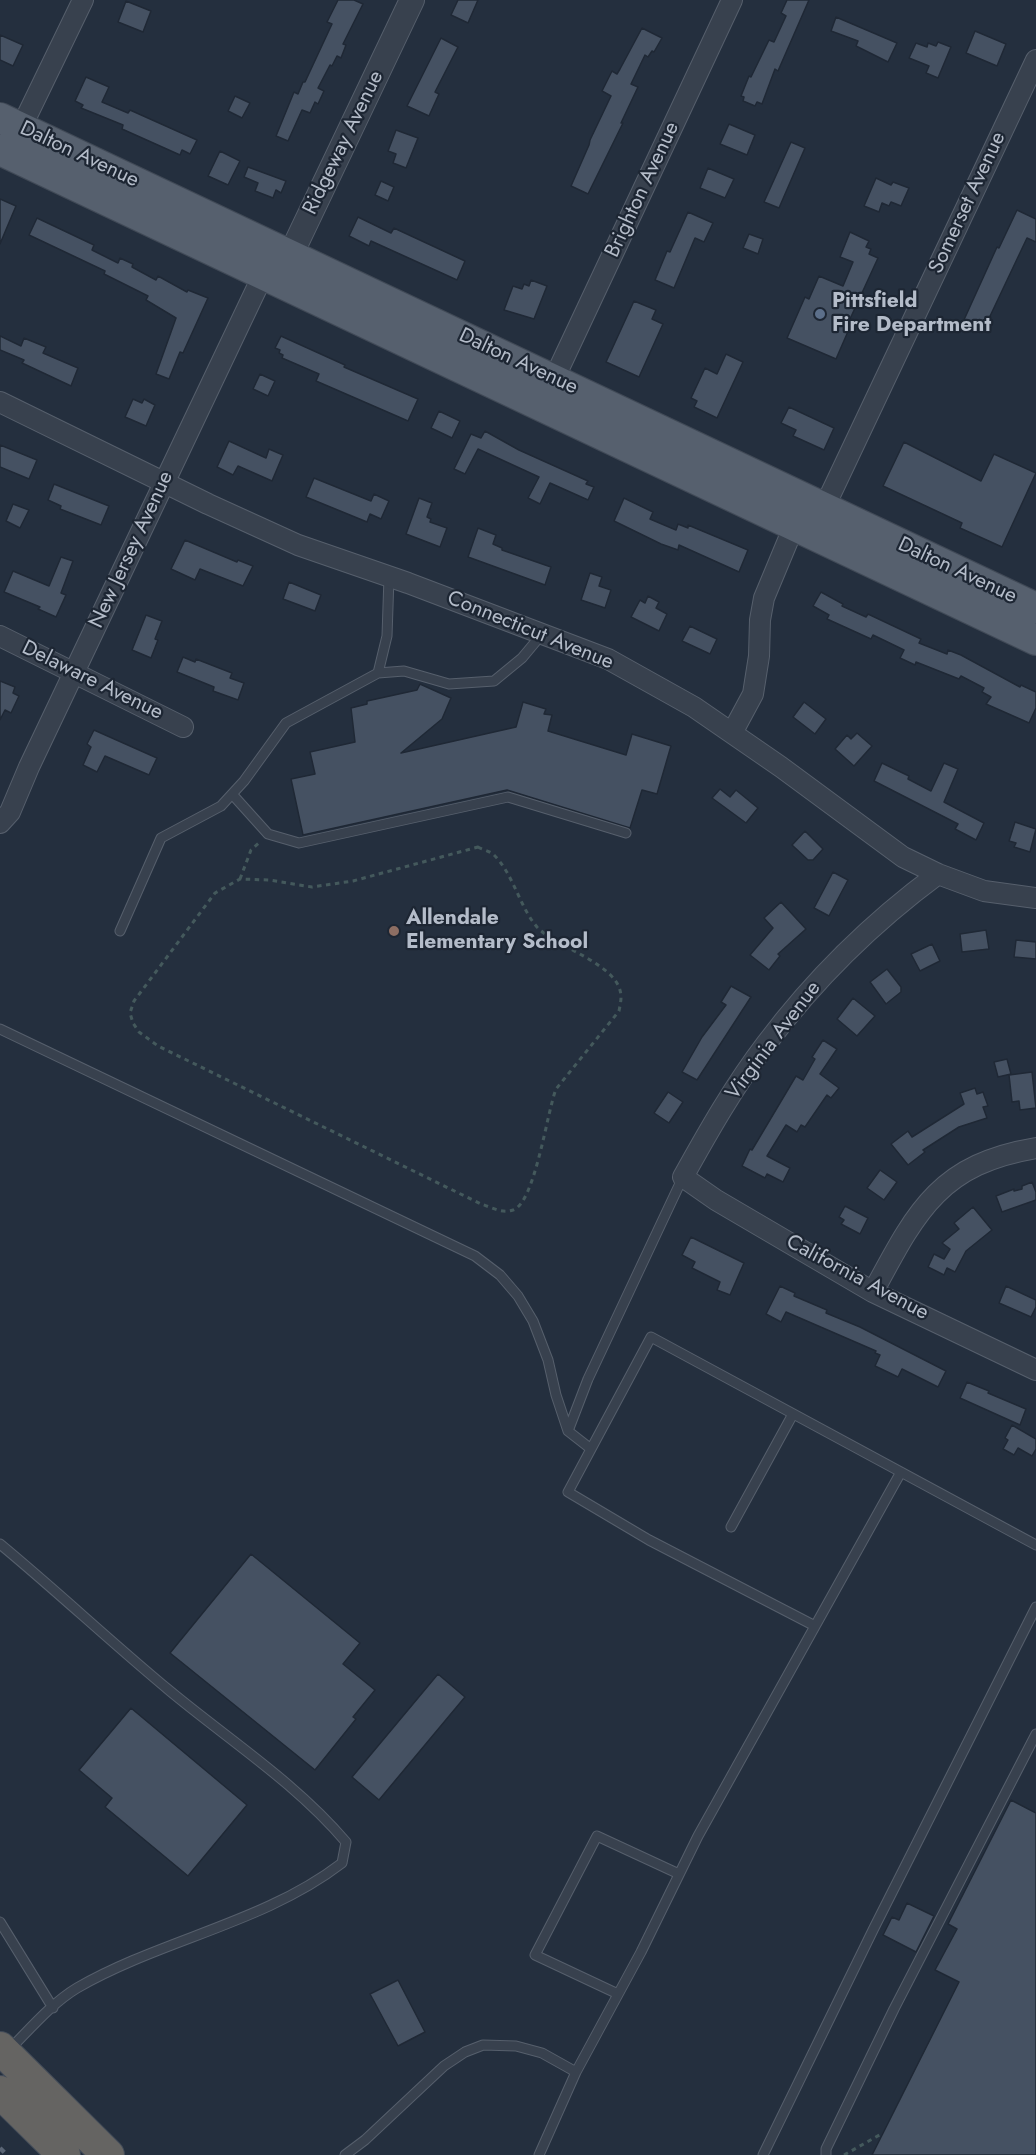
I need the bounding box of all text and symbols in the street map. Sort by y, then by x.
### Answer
street label: Ridgeway Avenue [298,67,390,219]
street label: Dalton Avenue [15,116,143,194]
street label: Brighton Avenue [601,118,685,262]
street label: Somerset Avenue [924,128,1012,278]
place label: Pittsfield Fire Department [832,289,991,339]
marker: Pittsfield Fire Department [813,307,827,321]
street label: Dalton Avenue [454,323,582,401]
street label: New Jersey Avenue [85,467,179,633]
street label: Dalton Avenue [893,532,1021,610]
street label: Connecticut Avenue [443,586,617,676]
street label: Delaware Avenue [17,636,167,726]
place label: Allendale Elementary School [406,906,588,956]
marker: Allendale Elementary School [387,924,401,938]
street label: Virginia Avenue [721,977,827,1105]
street label: California Avenue [781,1230,933,1326]

